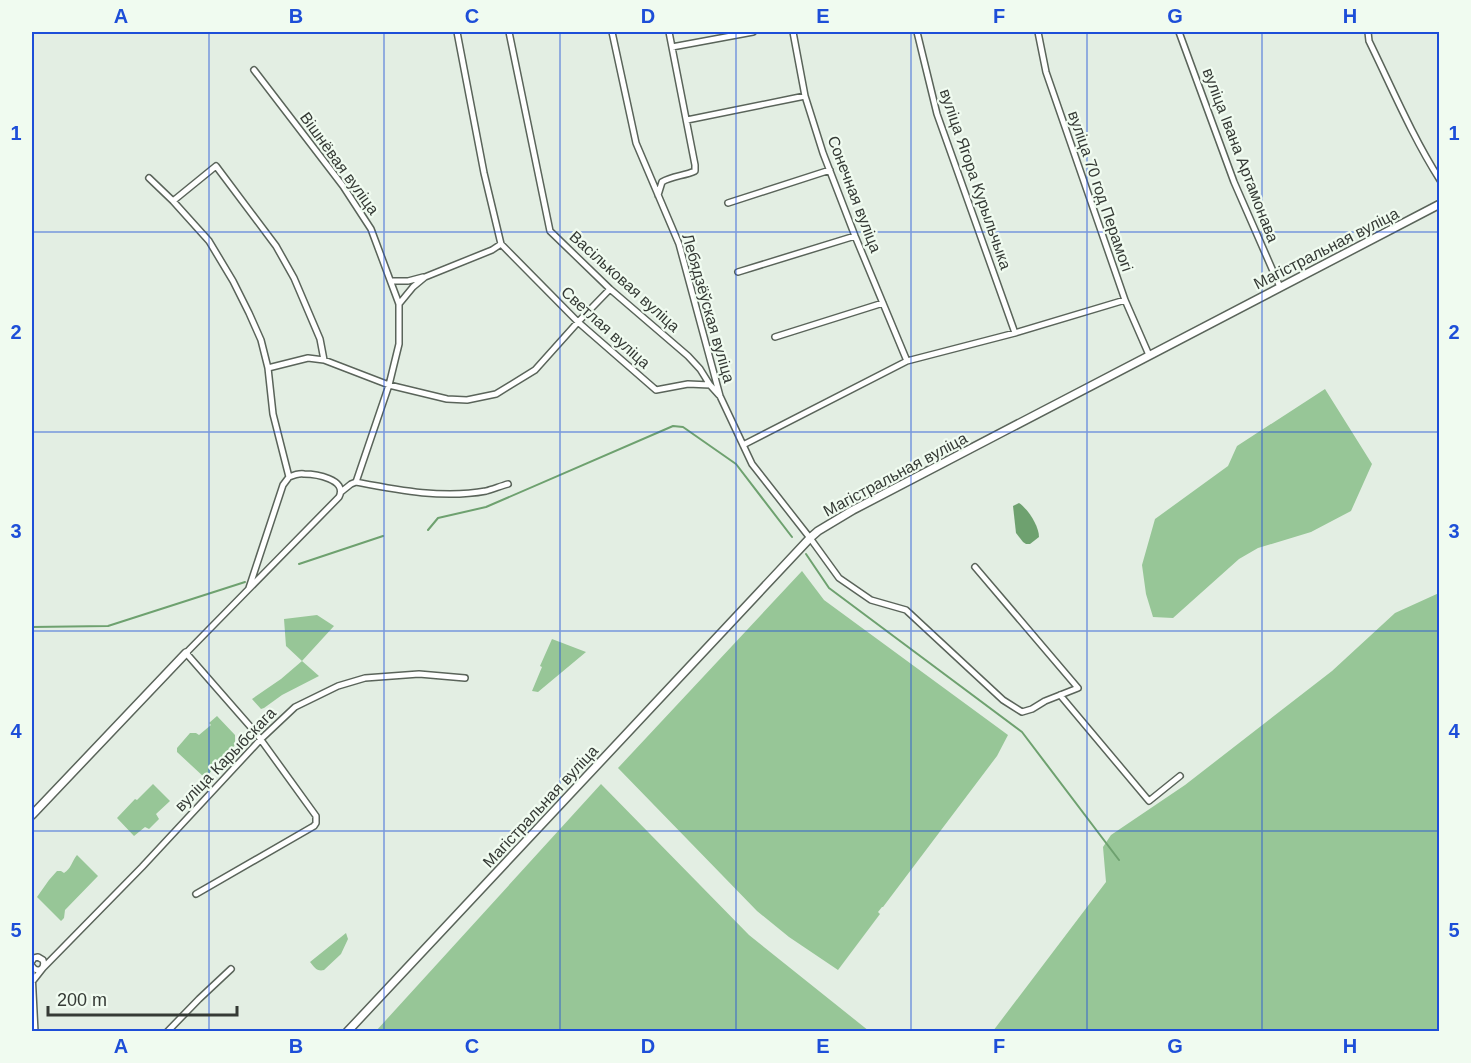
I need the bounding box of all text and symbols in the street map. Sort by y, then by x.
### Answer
text: A [114,5,128,27]
text: B [289,5,303,27]
text: C [465,5,479,27]
text: D [641,5,655,27]
text: E [816,5,830,27]
text: F [993,5,1005,27]
text: G [1167,5,1183,27]
text: H [1343,5,1357,27]
street label: вуліца Івана Артамонава [1199,66,1282,245]
street label: вуліца Ягора Курыльчыка [937,87,1014,272]
street label: Вішнёвая вуліца [297,109,382,218]
street label: вуліца 70 год Перамогі [1065,109,1136,274]
text: 1 [10,122,22,144]
text: 1 [1448,122,1460,144]
street label: Сонечная вуліца [824,133,885,255]
street label: Магістральная вуліца [1251,204,1402,292]
street label: Васільковая вуліца [566,228,683,335]
street label: Лебядзёўская вуліца [679,232,738,385]
street label: Светлая вуліца [558,283,654,372]
text: 2 [10,321,22,343]
text: 2 [1448,321,1460,343]
street label: Магістральная вуліца [821,429,970,520]
text: 3 [10,520,22,542]
text: 3 [1448,520,1460,542]
street label: вуліца Карыбскага [172,704,279,815]
text: 4 [10,720,22,742]
text: 4 [1448,720,1460,742]
street label: Магістральная вуліца [480,742,601,871]
text: 5 [10,919,22,941]
text: 5 [1448,919,1460,941]
scale bar [48,979,237,1017]
text: 200 m [57,990,107,1010]
text: A [114,1035,128,1057]
text: B [289,1035,303,1057]
text: C [465,1035,479,1057]
text: D [641,1035,655,1057]
text: E [816,1035,830,1057]
text: F [993,1035,1005,1057]
text: G [1167,1035,1183,1057]
text: H [1343,1035,1357,1057]

